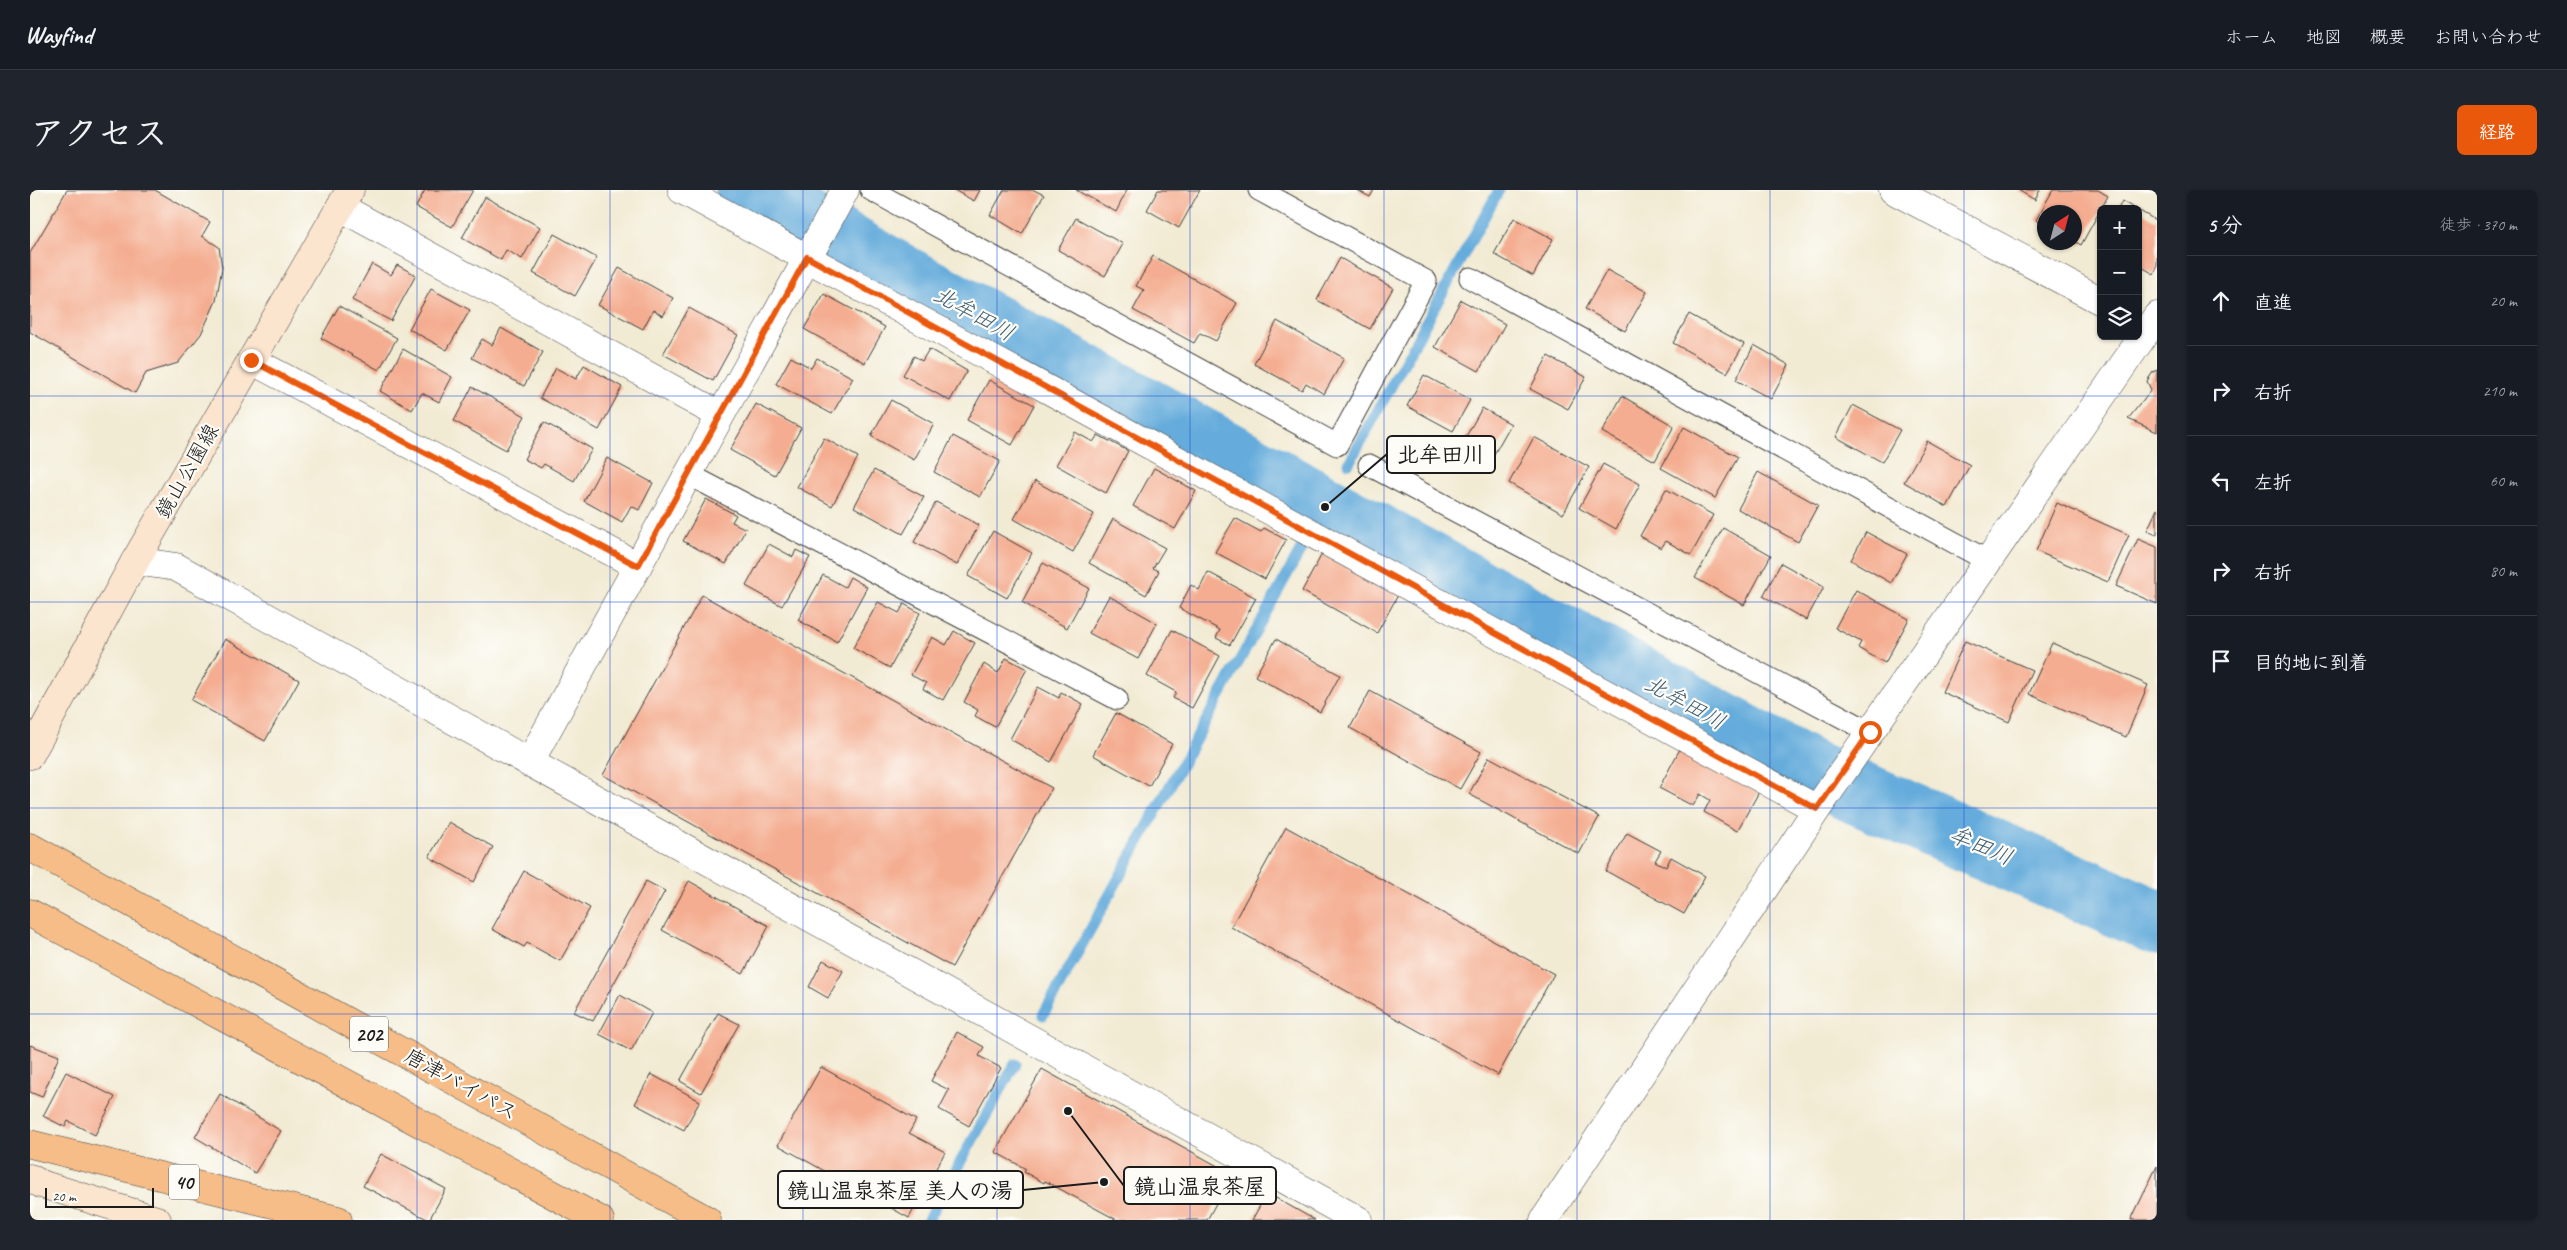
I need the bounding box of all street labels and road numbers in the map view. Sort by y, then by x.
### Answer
street label: 鏡山公園線 [149,419,225,523]
road number: 202 [350,1016,388,1052]
street label: 唐津バイパス [400,1042,522,1126]
road number: 40 [169,1164,199,1200]

